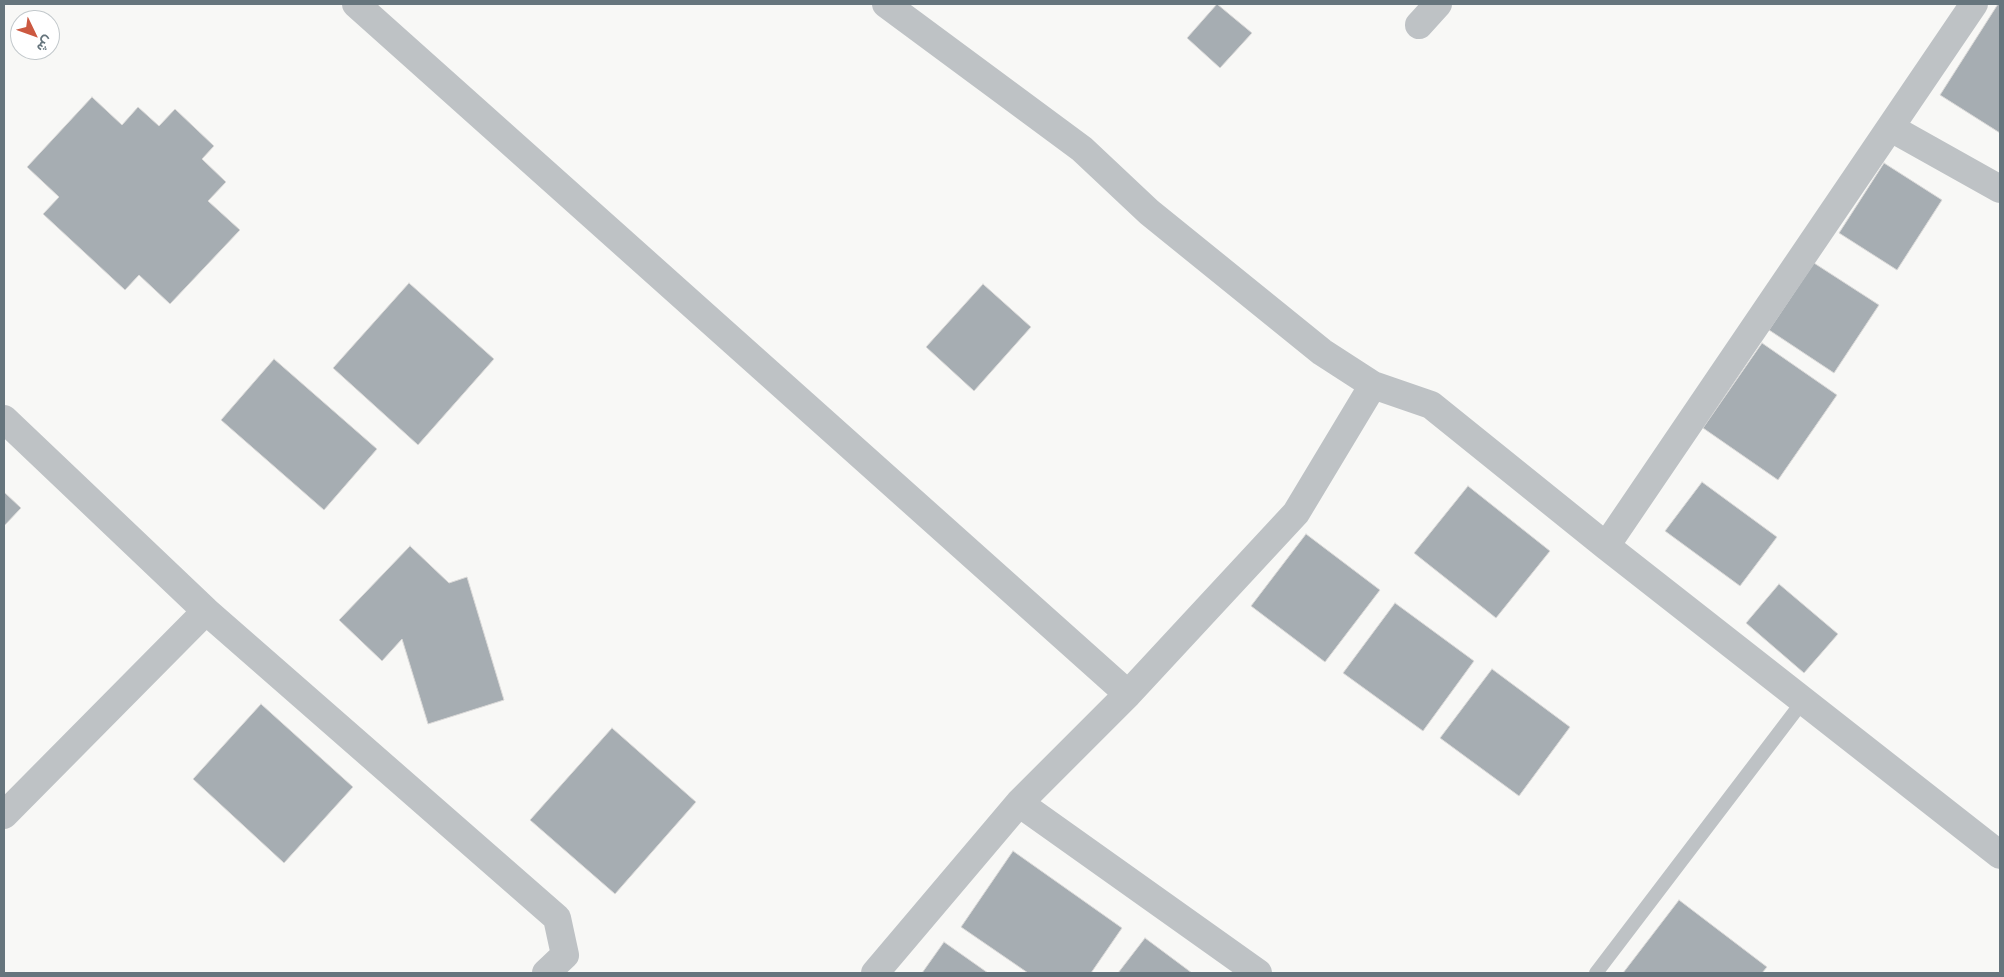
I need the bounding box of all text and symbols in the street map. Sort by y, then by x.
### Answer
north arrow [10,10,60,60]
text: ش [34,33,57,56]

